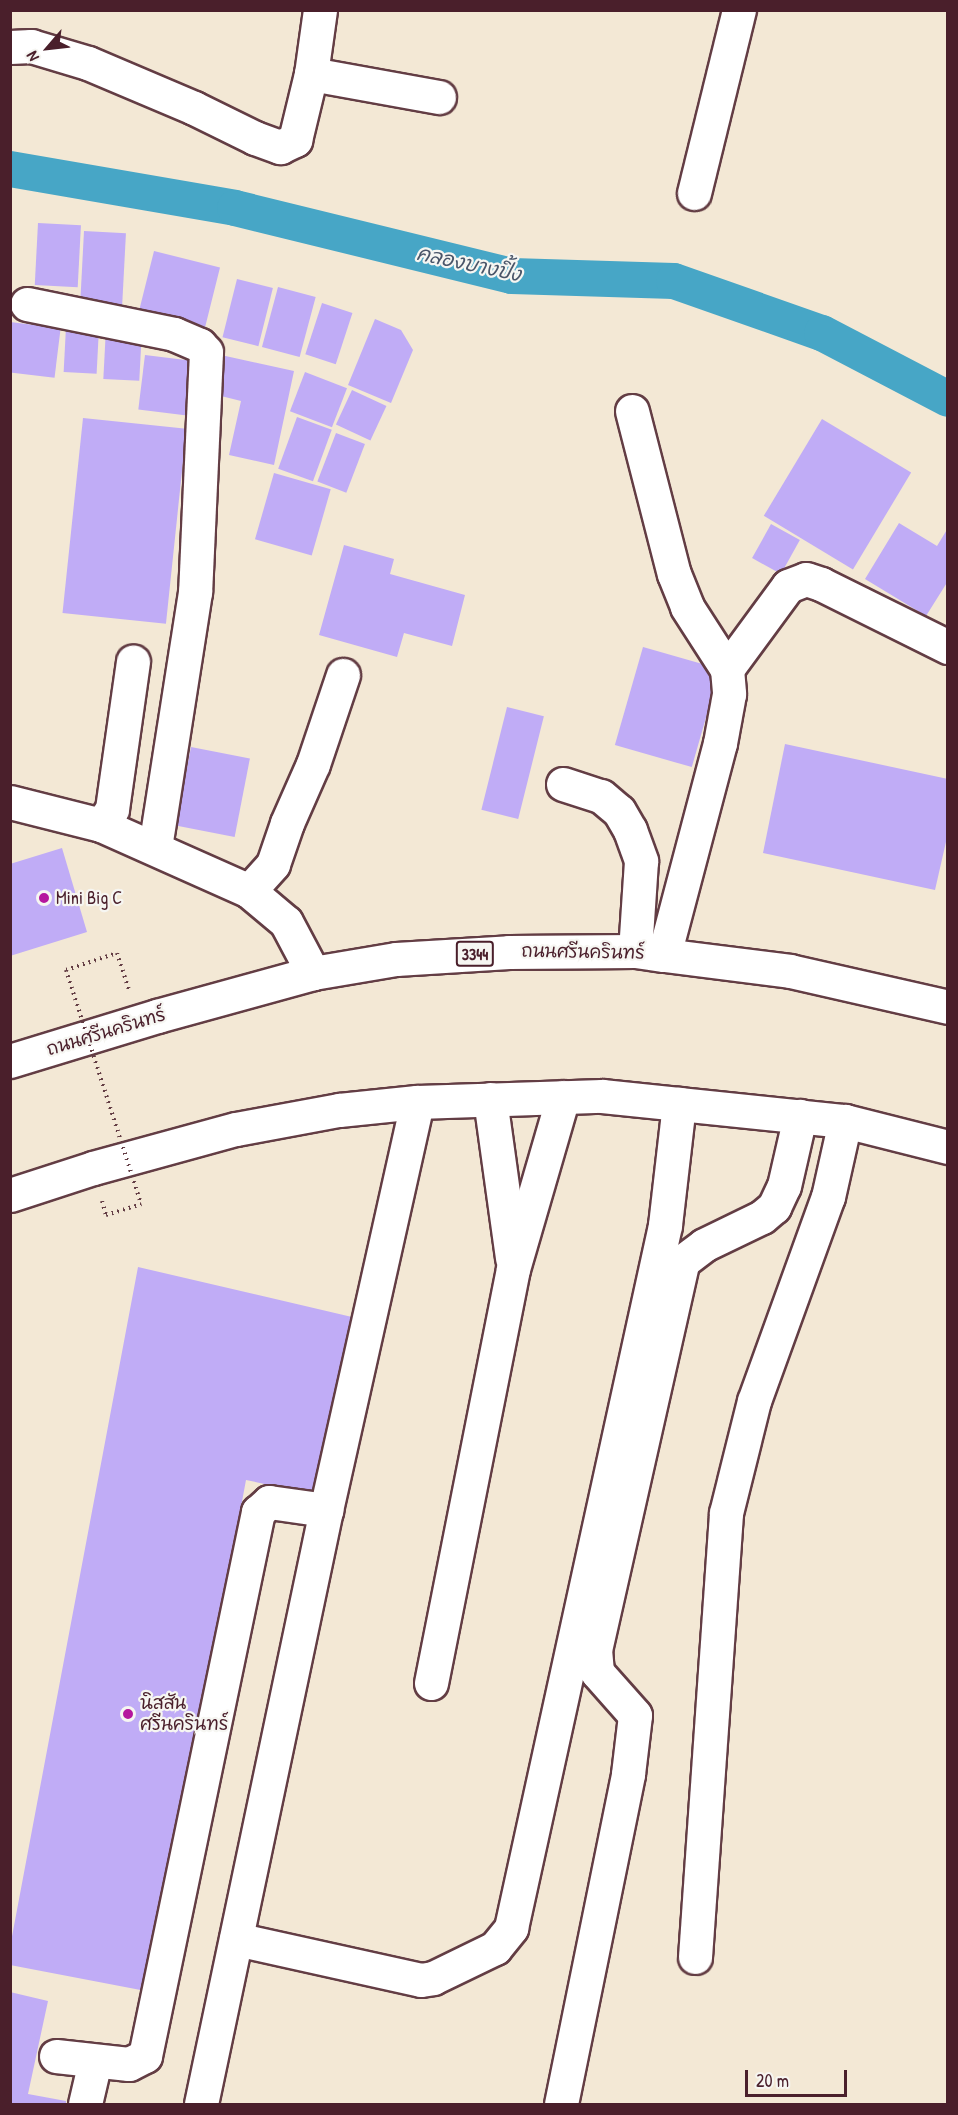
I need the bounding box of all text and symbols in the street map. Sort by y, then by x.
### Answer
north arrow [18,18,78,78]
text: N [20,48,44,65]
water label: คลองบางปิ้ง [415,240,523,286]
place label: Mini Big C [56,887,122,909]
marker: Mini Big C [37,891,51,905]
street label: ถนนศรีนครินทร์ [521,940,645,964]
road number: 3344 [456,941,494,967]
street label: ถนนศรีนครินทร์ [44,1004,168,1060]
place label: นิสสัน ศรีนครินทร์ [140,1693,228,1736]
marker: นิสสัน ศรีนครินทร์ [121,1707,135,1721]
scale bar [748,2058,850,2096]
text: 20 m [756,2068,789,2093]

